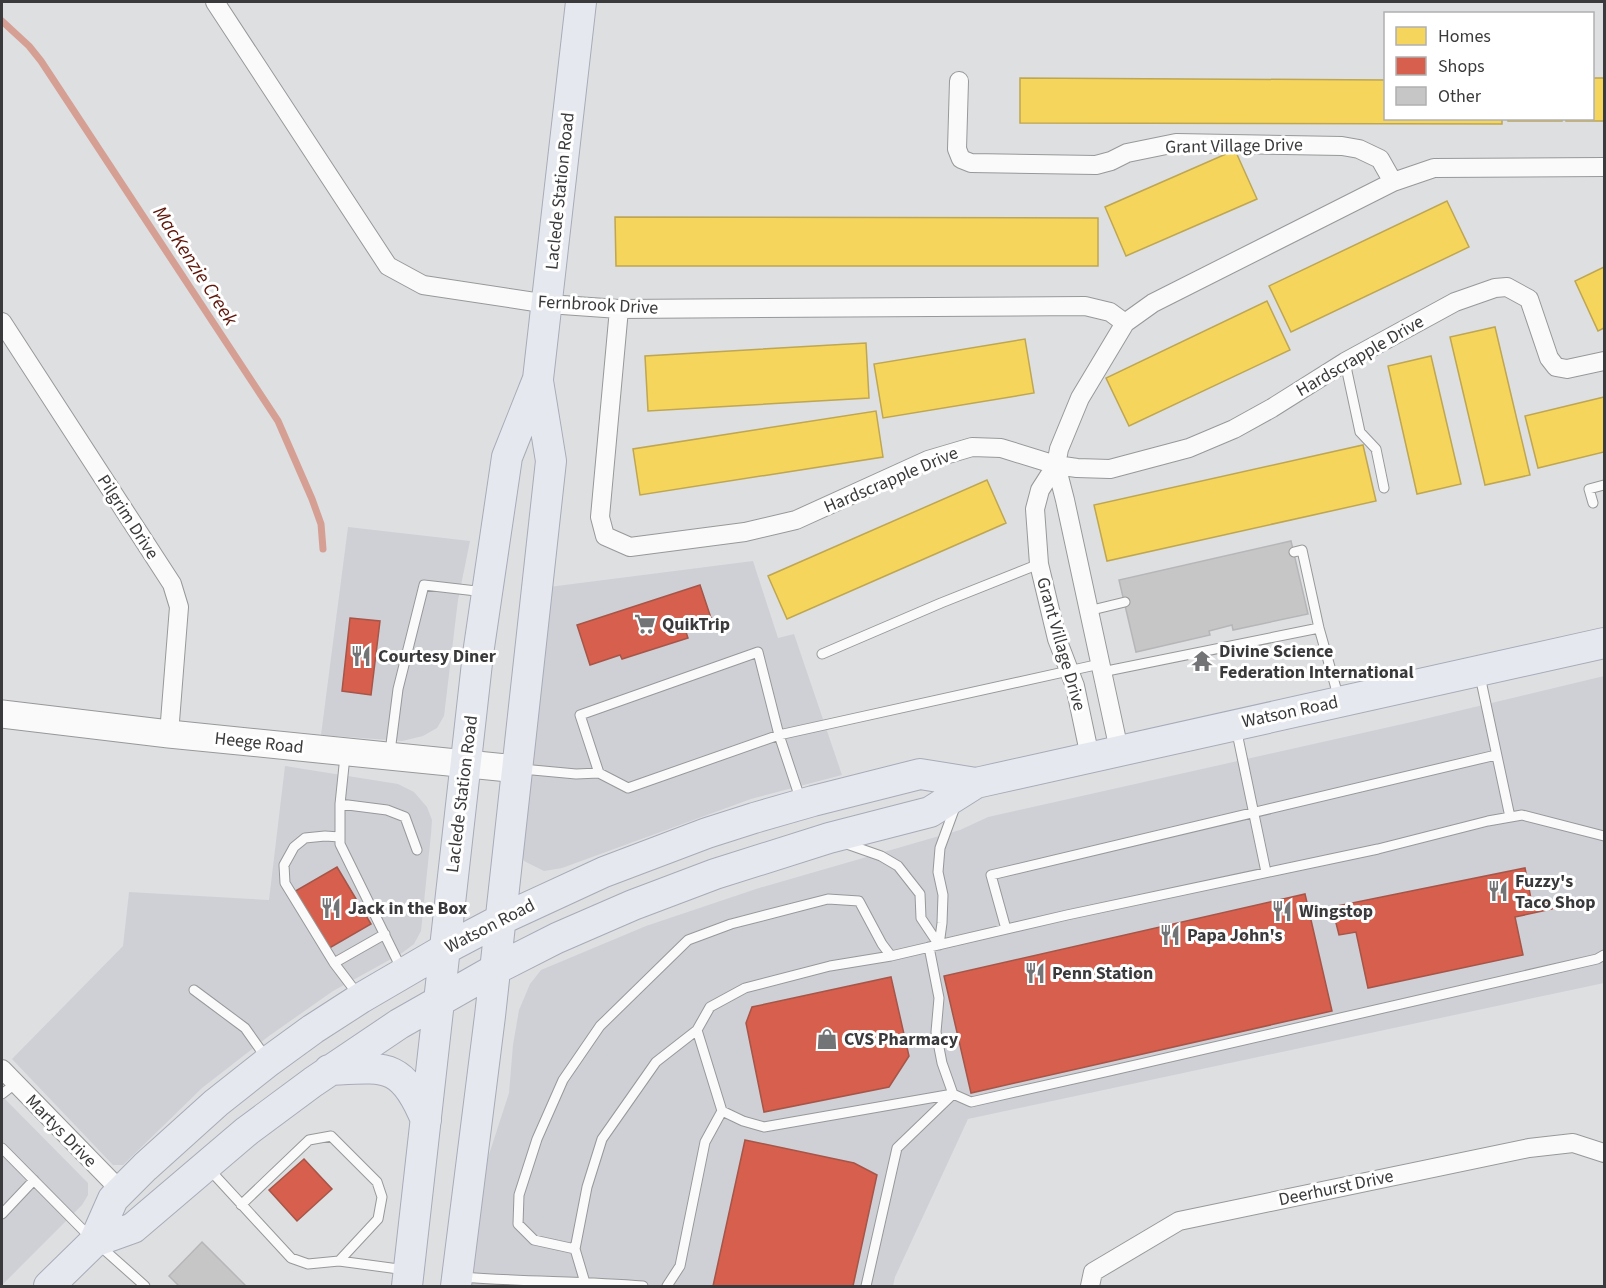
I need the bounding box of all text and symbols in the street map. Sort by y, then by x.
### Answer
legend [1384,12,1594,120]
text: Homes [1438,24,1491,49]
text: Shops [1438,54,1485,79]
text: Other [1438,84,1482,109]
street label: Laclede Station Road [539,111,581,271]
street label: Grant Village Drive [1165,132,1303,160]
water label: MacKenzie Creek [146,201,244,332]
street label: Fernbrook Drive [537,289,659,321]
street label: Hardscrapple Drive [1292,309,1428,403]
street label: Hardscrapple Drive [820,440,962,520]
street label: Pilgrim Drive [91,470,165,564]
street label: Grant Village Drive [1030,574,1092,714]
supermarket icon: QuikTrip [633,612,657,636]
place label: QuikTrip [662,612,730,637]
place label: Divine Science Federation International [1219,639,1414,685]
restaurant icon: Courtesy Diner [349,644,373,668]
place label: Courtesy Diner [378,644,497,669]
temple icon: Divine Science Federation International [1190,649,1214,673]
street label: Watson Road [1239,690,1341,734]
street label: Laclede Station Road [440,714,484,874]
street label: Heege Road [213,726,305,760]
place label: Fuzzy's Taco Shop [1515,869,1595,915]
restaurant icon: Fuzzy's Taco Shop [1486,879,1510,903]
street label: Watson Road [441,893,539,959]
restaurant icon: Jack in the Box [319,896,343,920]
place label: Jack in the Box [348,896,467,921]
restaurant icon: Wingstop [1270,899,1294,923]
place label: Wingstop [1299,899,1373,924]
restaurant icon: Papa John's [1158,923,1182,947]
place label: Papa John's [1187,923,1283,948]
restaurant icon: Penn Station [1023,961,1047,985]
place label: Penn Station [1052,961,1153,986]
shop icon: CVS Pharmacy [815,1027,839,1051]
place label: CVS Pharmacy [844,1027,959,1052]
street label: Martys Drive [20,1089,102,1173]
street label: Deerhurst Drive [1276,1164,1396,1212]

